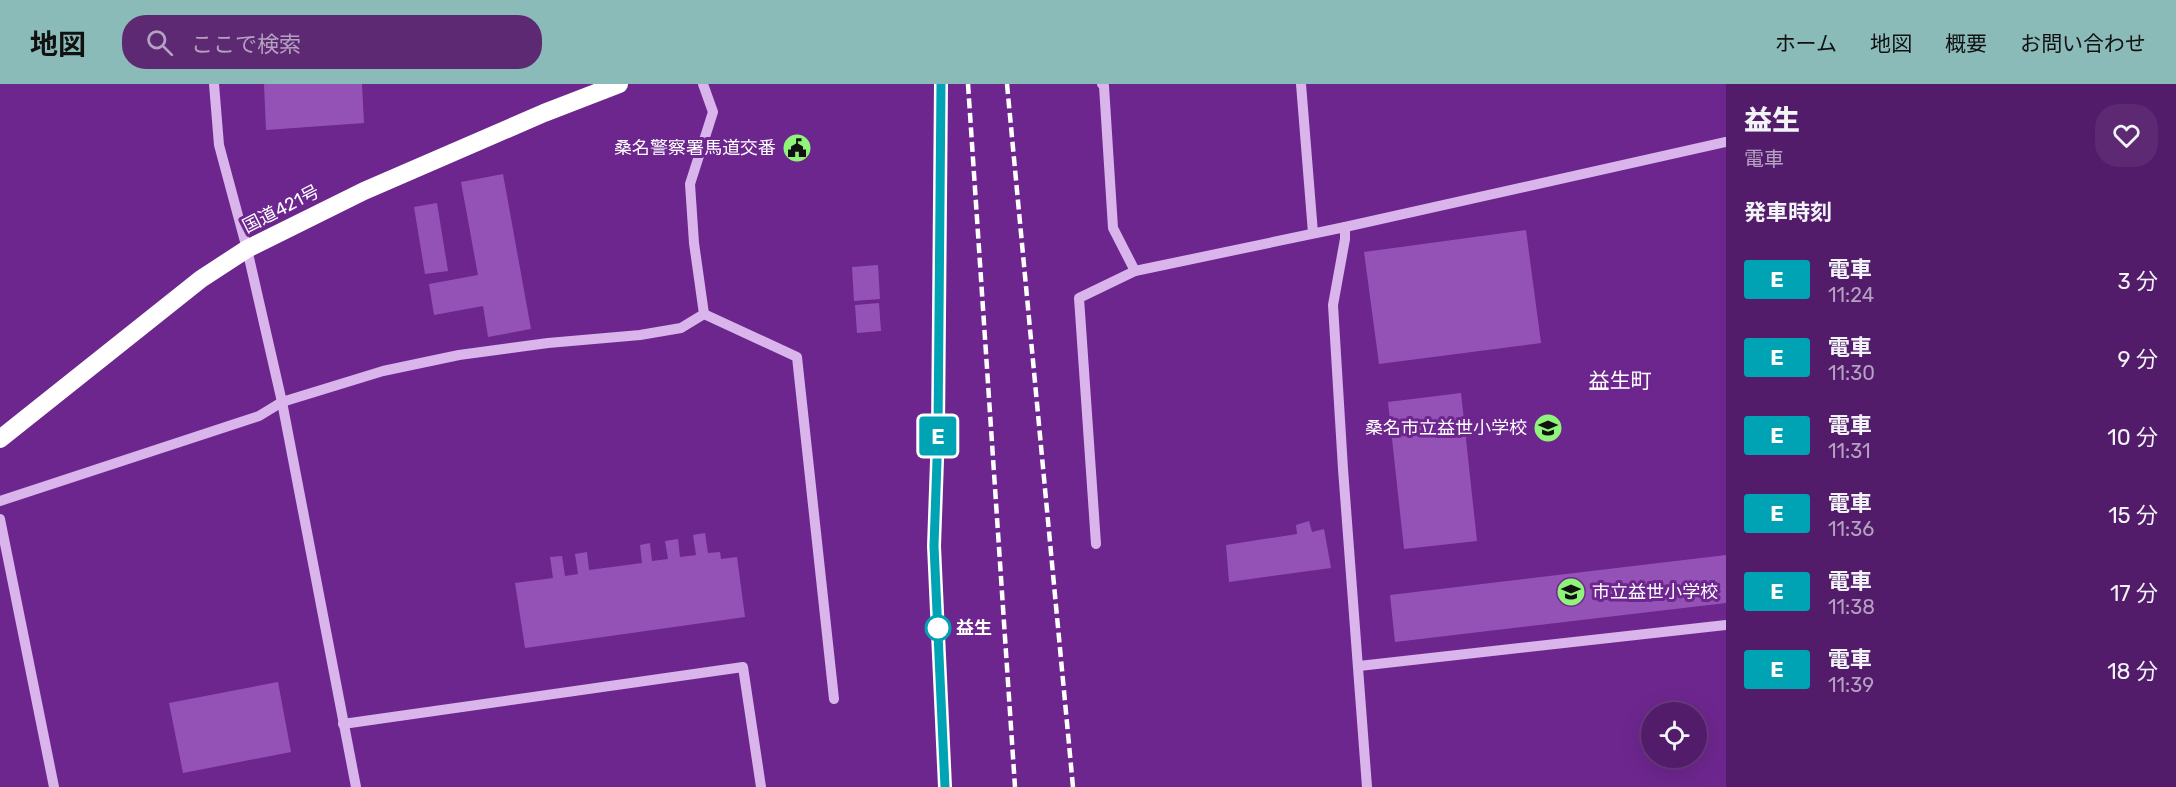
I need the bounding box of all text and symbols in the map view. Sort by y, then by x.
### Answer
search box [122,15,542,69]
icon: search [143,26,176,59]
text: 地図 [30,28,86,61]
text: ここで検索 [191,31,301,58]
text: ホーム [1775,31,1837,56]
text: 地図 [1870,31,1912,56]
text: 概要 [1945,31,1987,56]
text: お問い合わせ [2020,31,2146,56]
text: 益生 [1744,104,1800,137]
button: heart [2095,104,2158,167]
public building icon: 桑名警察署馬道交番 [781,132,813,164]
place label: 桑名警察署馬道交番 [614,137,776,159]
text: 電車 [1744,147,1784,171]
street label: 国道421号 [239,180,323,238]
text: 発車時刻 [1744,199,1832,226]
text: 電車 [1828,256,1872,283]
text: E [1770,267,1784,292]
text: 3 分 [2117,268,2158,295]
text: 11:24 [1828,283,1874,307]
text: 電車 [1828,334,1872,361]
text: E [1770,345,1784,370]
text: 9 分 [2118,346,2158,373]
text: 11:30 [1828,361,1875,385]
district label: 益生町 [1589,368,1652,393]
school or university icon: 桑名市立益世小学校 [1532,412,1564,444]
text: 電車 [1828,412,1872,439]
line badge: E [918,416,958,456]
place label: 桑名市立益世小学校 [1365,417,1527,439]
text: E [1770,423,1784,448]
text: E [931,424,945,449]
text: 10 分 [2107,424,2158,451]
text: 11:31 [1828,439,1870,463]
text: 電車 [1828,490,1872,517]
text: E [1770,501,1784,526]
text: 15 分 [2108,502,2158,529]
text: 11:36 [1828,517,1874,541]
text: 電車 [1828,568,1872,595]
school or university icon: 市立益世小学校 [1555,576,1587,608]
text: E [1770,579,1784,604]
text: 17 分 [2110,580,2158,607]
place label: 市立益世小学校 [1592,581,1718,603]
text: 11:38 [1828,595,1875,619]
marker: 益生 [925,615,951,641]
place label: 益生 [956,617,992,639]
text: 電車 [1828,646,1872,673]
text: E [1770,657,1784,682]
text: 18 分 [2107,658,2158,685]
text: 11:39 [1828,673,1874,697]
map controls [1641,702,1707,768]
button: locate [1641,702,1707,768]

